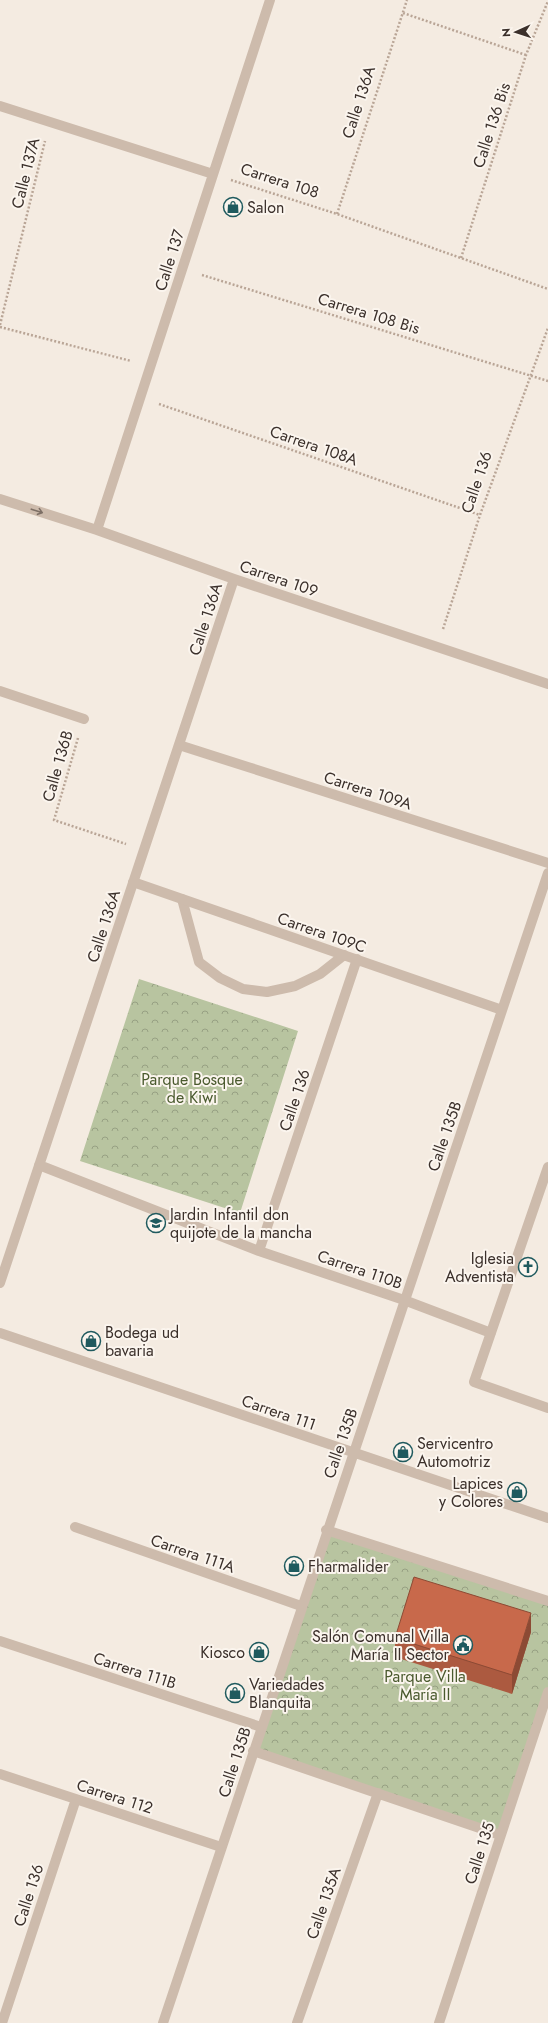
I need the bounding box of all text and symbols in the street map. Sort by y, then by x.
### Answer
north arrow [496,12,536,52]
text: N [498,28,514,37]
street label: Calle 136A [336,63,381,141]
street label: Calle 136 Bis [467,79,516,171]
street label: Calle 137A [6,135,45,211]
street label: Carrera 108 [238,157,322,204]
shop icon: Salon [222,196,244,218]
place label: Salon [247,196,284,219]
street label: Calle 137 [149,226,190,294]
street label: Carrera 108 Bis [315,287,423,340]
street label: Carrera 108A [267,420,361,471]
street label: Calle 136 [455,448,498,516]
one-way arrow [31,507,43,515]
street label: Carrera 109 [236,554,321,603]
street label: Calle 136A [183,580,228,658]
street label: Calle 136B [36,728,79,804]
street label: Carrera 109A [321,765,415,816]
street label: Calle 136A [81,887,126,965]
street label: Carrera 109C [274,907,369,958]
street label: Calle 136 [273,1066,316,1134]
park label: Parque Bosque de Kiwi [141,1068,243,1109]
street label: Calle 135B [422,1098,467,1174]
place label: Jardin Infantil don quijote de la mancha [168,1203,312,1244]
school or university icon: Jardin Infantil don quijote de la mancha [145,1212,167,1234]
street label: Carrera 110B [314,1244,406,1295]
place label: Iglesia Adventista [445,1247,514,1288]
church icon: Iglesia Adventista [517,1256,539,1278]
place label: Bodega ud bavaria [105,1321,179,1362]
shop icon: Bodega ud bavaria [80,1330,102,1352]
street label: Carrera 111 [239,1389,319,1436]
street label: Calle 135B [318,1405,363,1481]
place label: Servicentro Automotriz [417,1432,494,1473]
shop icon: Servicentro Automotriz [392,1441,414,1463]
place label: Lapices y Colores [439,1472,503,1513]
shop icon: Lapices y Colores [506,1481,528,1503]
street label: Carrera 111A [148,1528,238,1579]
shop icon: Fharmalider [283,1555,305,1577]
place label: Fharmalider [308,1555,389,1578]
place label: Salón Comunal Villa María II Sector [312,1625,450,1666]
public building icon: Salón Comunal Villa María II Sector [452,1634,474,1656]
place label: Kiosco [200,1641,245,1664]
shop icon: Kiosco [248,1641,270,1663]
street label: Carrera 111B [90,1646,179,1695]
park label: Parque Villa María II [384,1665,466,1706]
place label: Variedades Blanquita [249,1673,324,1714]
shop icon: Variedades Blanquita [224,1682,246,1704]
street label: Calle 135B [212,1724,257,1800]
street label: Carrera 112 [74,1773,156,1820]
street label: Calle 135 [459,1819,500,1887]
street label: Calle 136 [8,1861,49,1929]
street label: Calle 135A [300,1864,347,1942]

